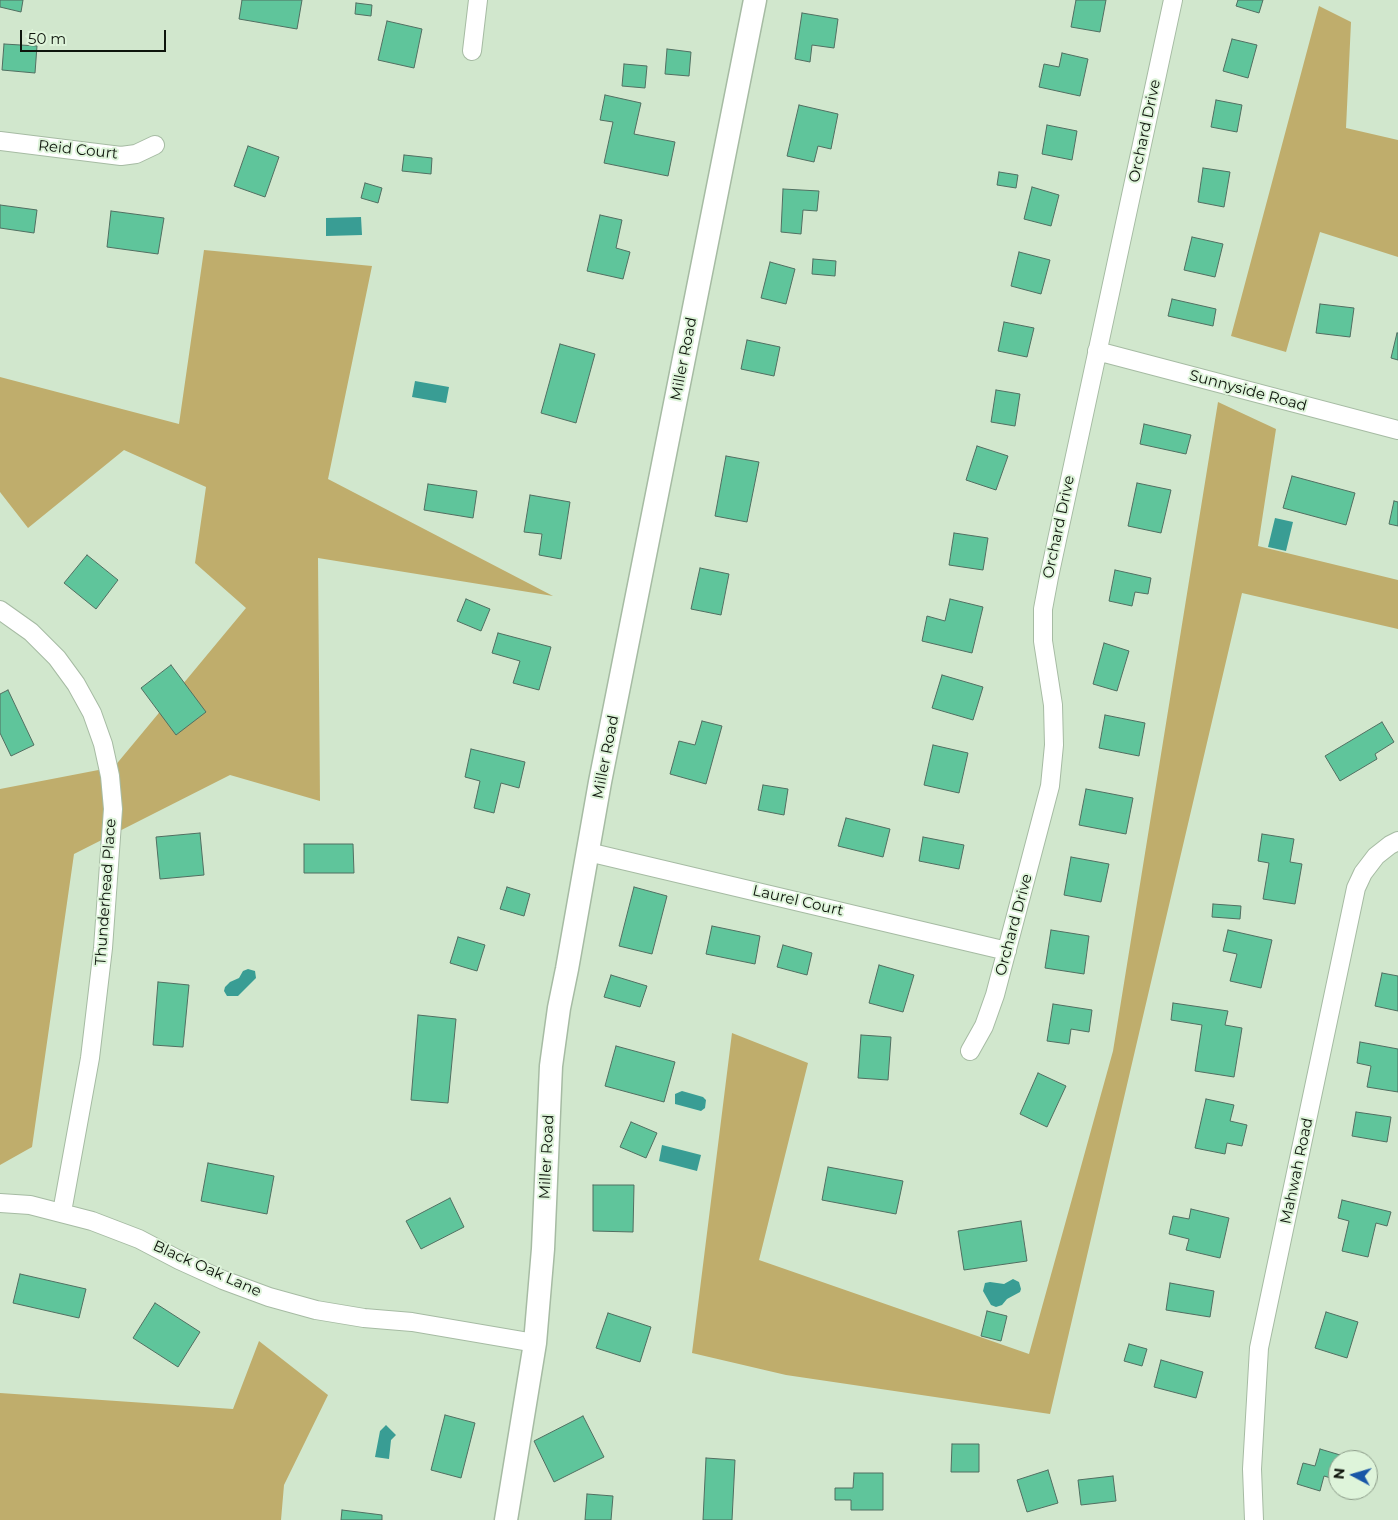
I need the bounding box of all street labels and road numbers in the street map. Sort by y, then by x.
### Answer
street label: Orchard Drive [1125,78,1165,184]
street label: Reid Court [37,137,119,163]
street label: Miller Road [667,316,701,402]
street label: Sunnyside Road [1187,367,1309,415]
street label: Orchard Drive [1039,474,1079,580]
street label: Miller Road [589,714,623,800]
street label: Thunderhead Place [92,818,120,966]
street label: Orchard Drive [992,872,1036,978]
street label: Laurel Court [751,882,845,920]
street label: Miller Road [536,1114,558,1200]
street label: Mahwah Road [1277,1116,1317,1226]
street label: Black Oak Lane [150,1237,264,1301]

